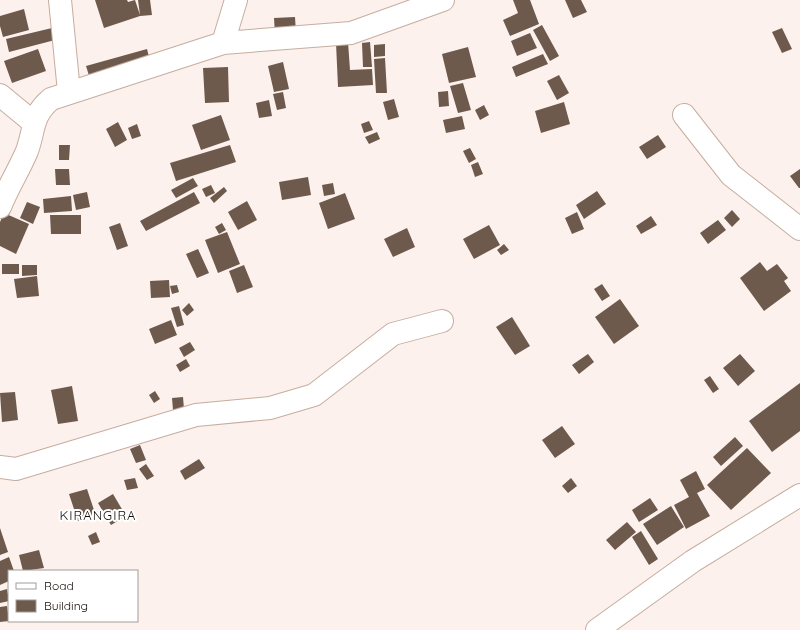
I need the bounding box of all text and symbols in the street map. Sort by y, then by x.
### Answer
district label: KIRANGIRA [59,507,137,523]
legend [8,570,138,622]
text: Road [44,578,74,593]
text: Building [44,598,88,613]

